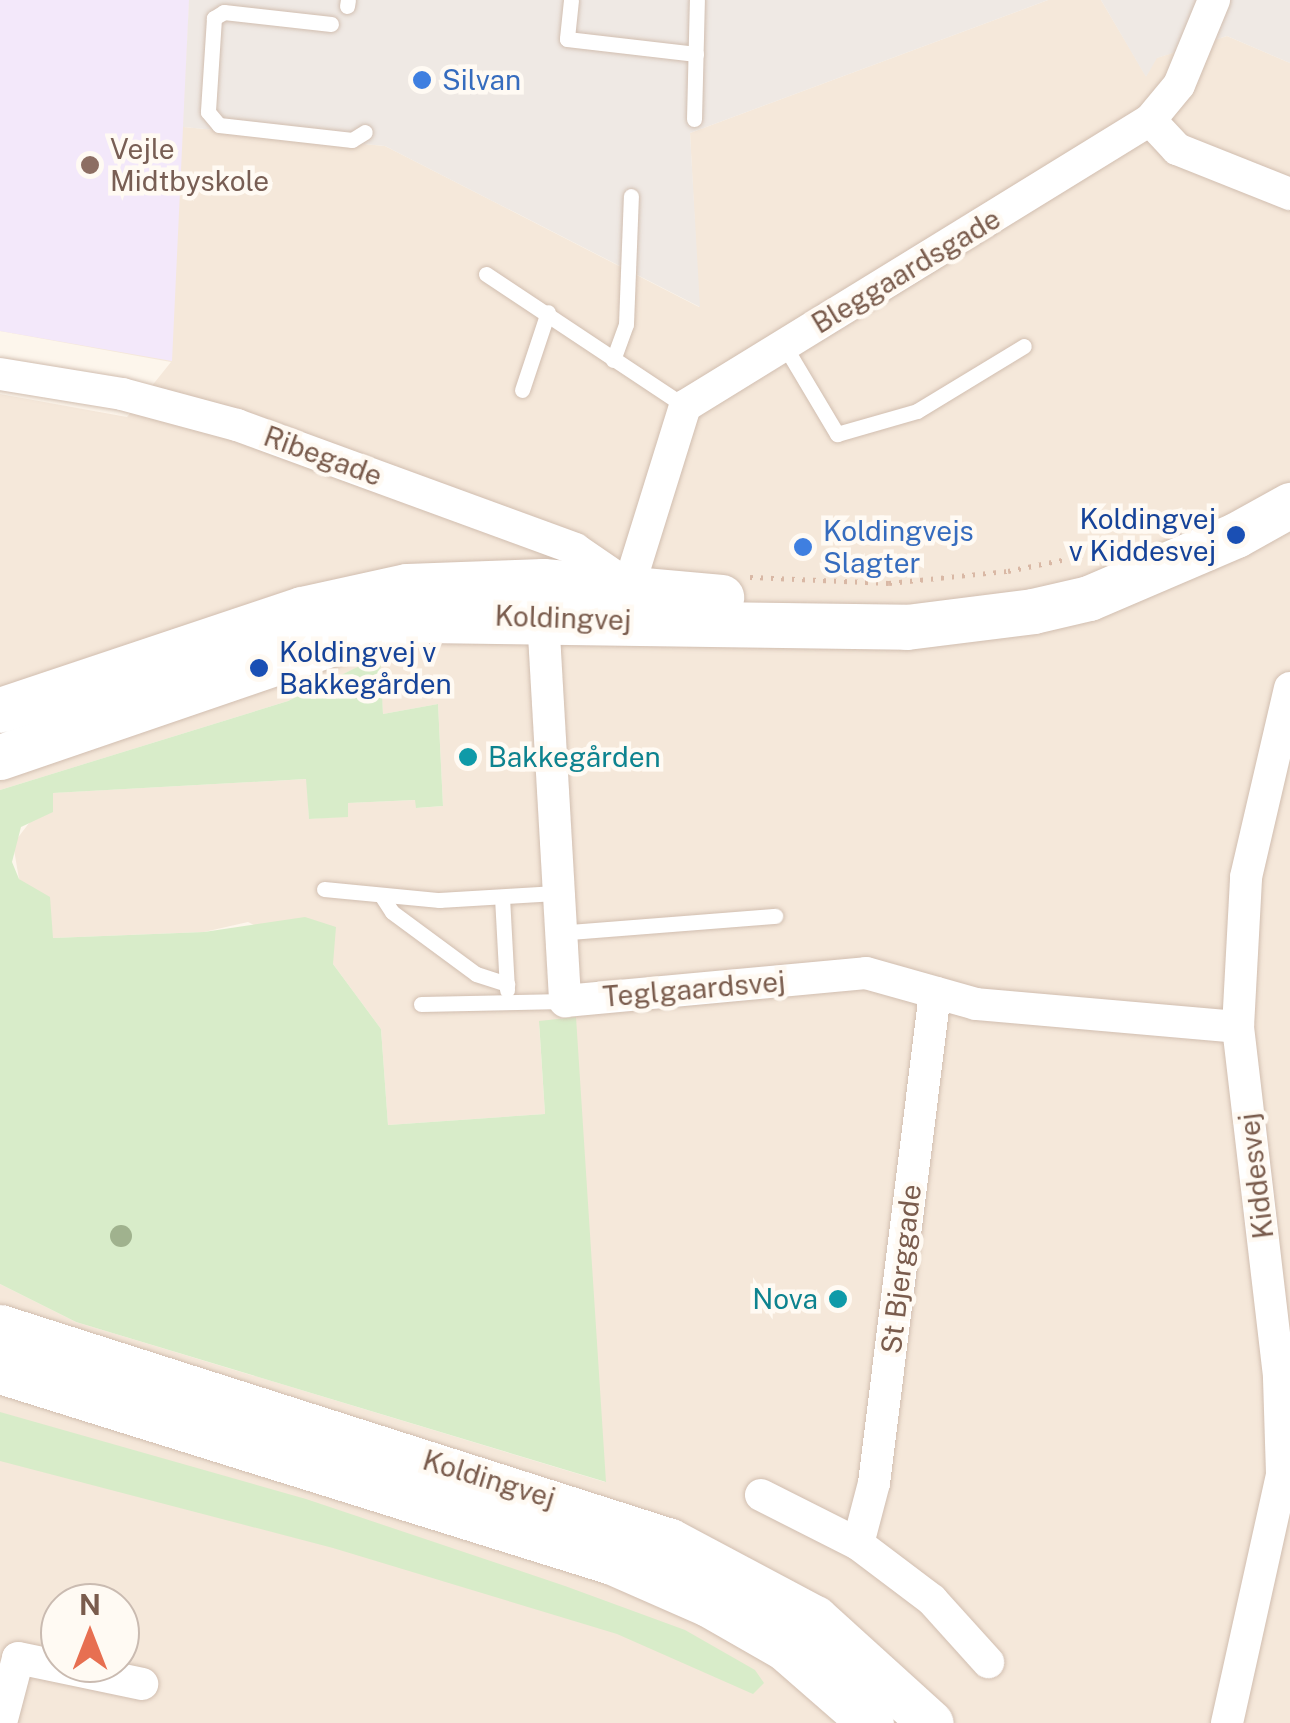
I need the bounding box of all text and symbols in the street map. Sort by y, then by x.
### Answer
place label: Silvan [442,63,521,97]
marker: Silvan [411,69,433,91]
place label: Vejle Midtbyskole [110,132,269,198]
marker: Vejle Midtbyskole [79,154,101,176]
street label: Bleggaardsgade [806,202,1006,340]
street label: Ribegade [259,419,387,493]
place label: Koldingvej v Kiddesvej [1069,502,1216,568]
place label: Koldingvejs Slagter [823,514,974,580]
marker: Koldingvej v Kiddesvej [1225,524,1247,546]
marker: Koldingvejs Slagter [792,536,814,558]
street label: Koldingvej [494,599,632,637]
place label: Koldingvej v Bakkegården [279,635,452,701]
marker: Koldingvej v Bakkegården [248,657,270,679]
place label: Bakkegården [488,740,661,774]
marker: Bakkegården [457,746,479,768]
street label: Teglgaardsvej [601,964,787,1014]
street label: Kiddesvej [1232,1111,1280,1241]
street label: St Bjerggade [874,1182,928,1356]
place label: Nova [752,1282,818,1316]
marker: Nova [827,1288,849,1310]
street label: Koldingvej [419,1443,559,1515]
north arrow [40,1583,140,1683]
text: N [79,1588,101,1621]

